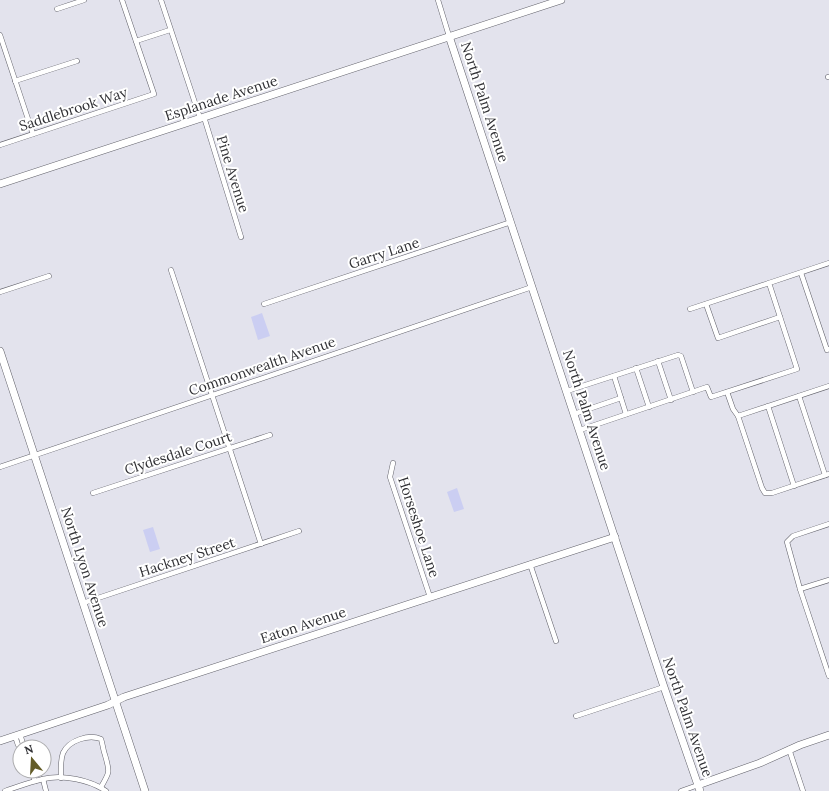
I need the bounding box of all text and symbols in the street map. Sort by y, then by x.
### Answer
street label: North Palm Avenue [457,40,513,165]
street label: Esplanade Avenue [162,71,280,125]
street label: Saddlebrook Way [17,83,130,135]
street label: Pine Avenue [213,133,253,215]
street label: Garry Lane [346,233,422,273]
street label: Commonwealth Avenue [186,332,338,400]
street label: North Palm Avenue [559,348,615,473]
street label: Clydesdale Court [122,427,234,479]
street label: Horseshoe Lane [394,474,444,580]
street label: North Lyon Avenue [57,505,113,630]
street label: Hackney Street [137,533,238,581]
street label: Eaton Avenue [258,603,349,647]
street label: North Palm Avenue [659,655,717,780]
north arrow [12,739,52,779]
text: N [23,741,36,757]

